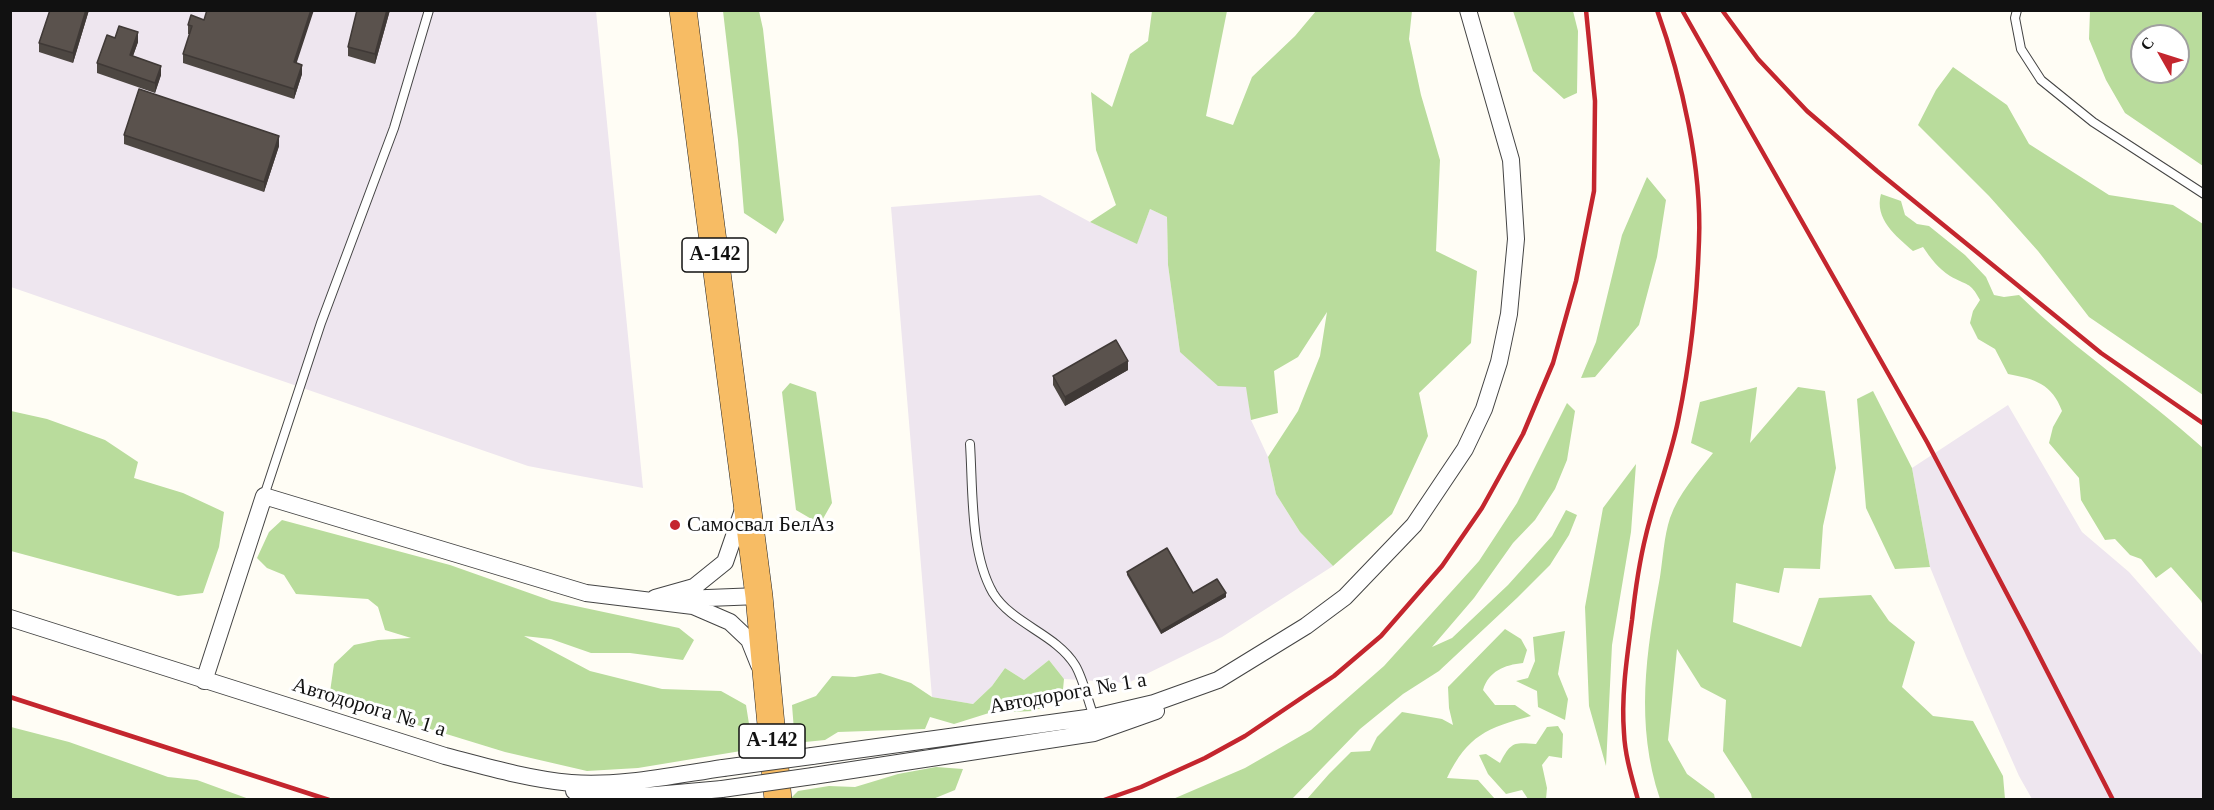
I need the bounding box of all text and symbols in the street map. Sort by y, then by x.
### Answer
north arrow [2130,24,2190,84]
text: С [2137,34,2157,53]
road number: А-142 [682,238,748,272]
place label: Самосвал БелАз [687,512,834,538]
marker: Самосвал БелАз [668,518,682,532]
street label: Автодорога № 1 а [987,668,1149,720]
street label: Автодорога № 1 а [289,673,449,743]
road number: А-142 [739,724,805,758]

